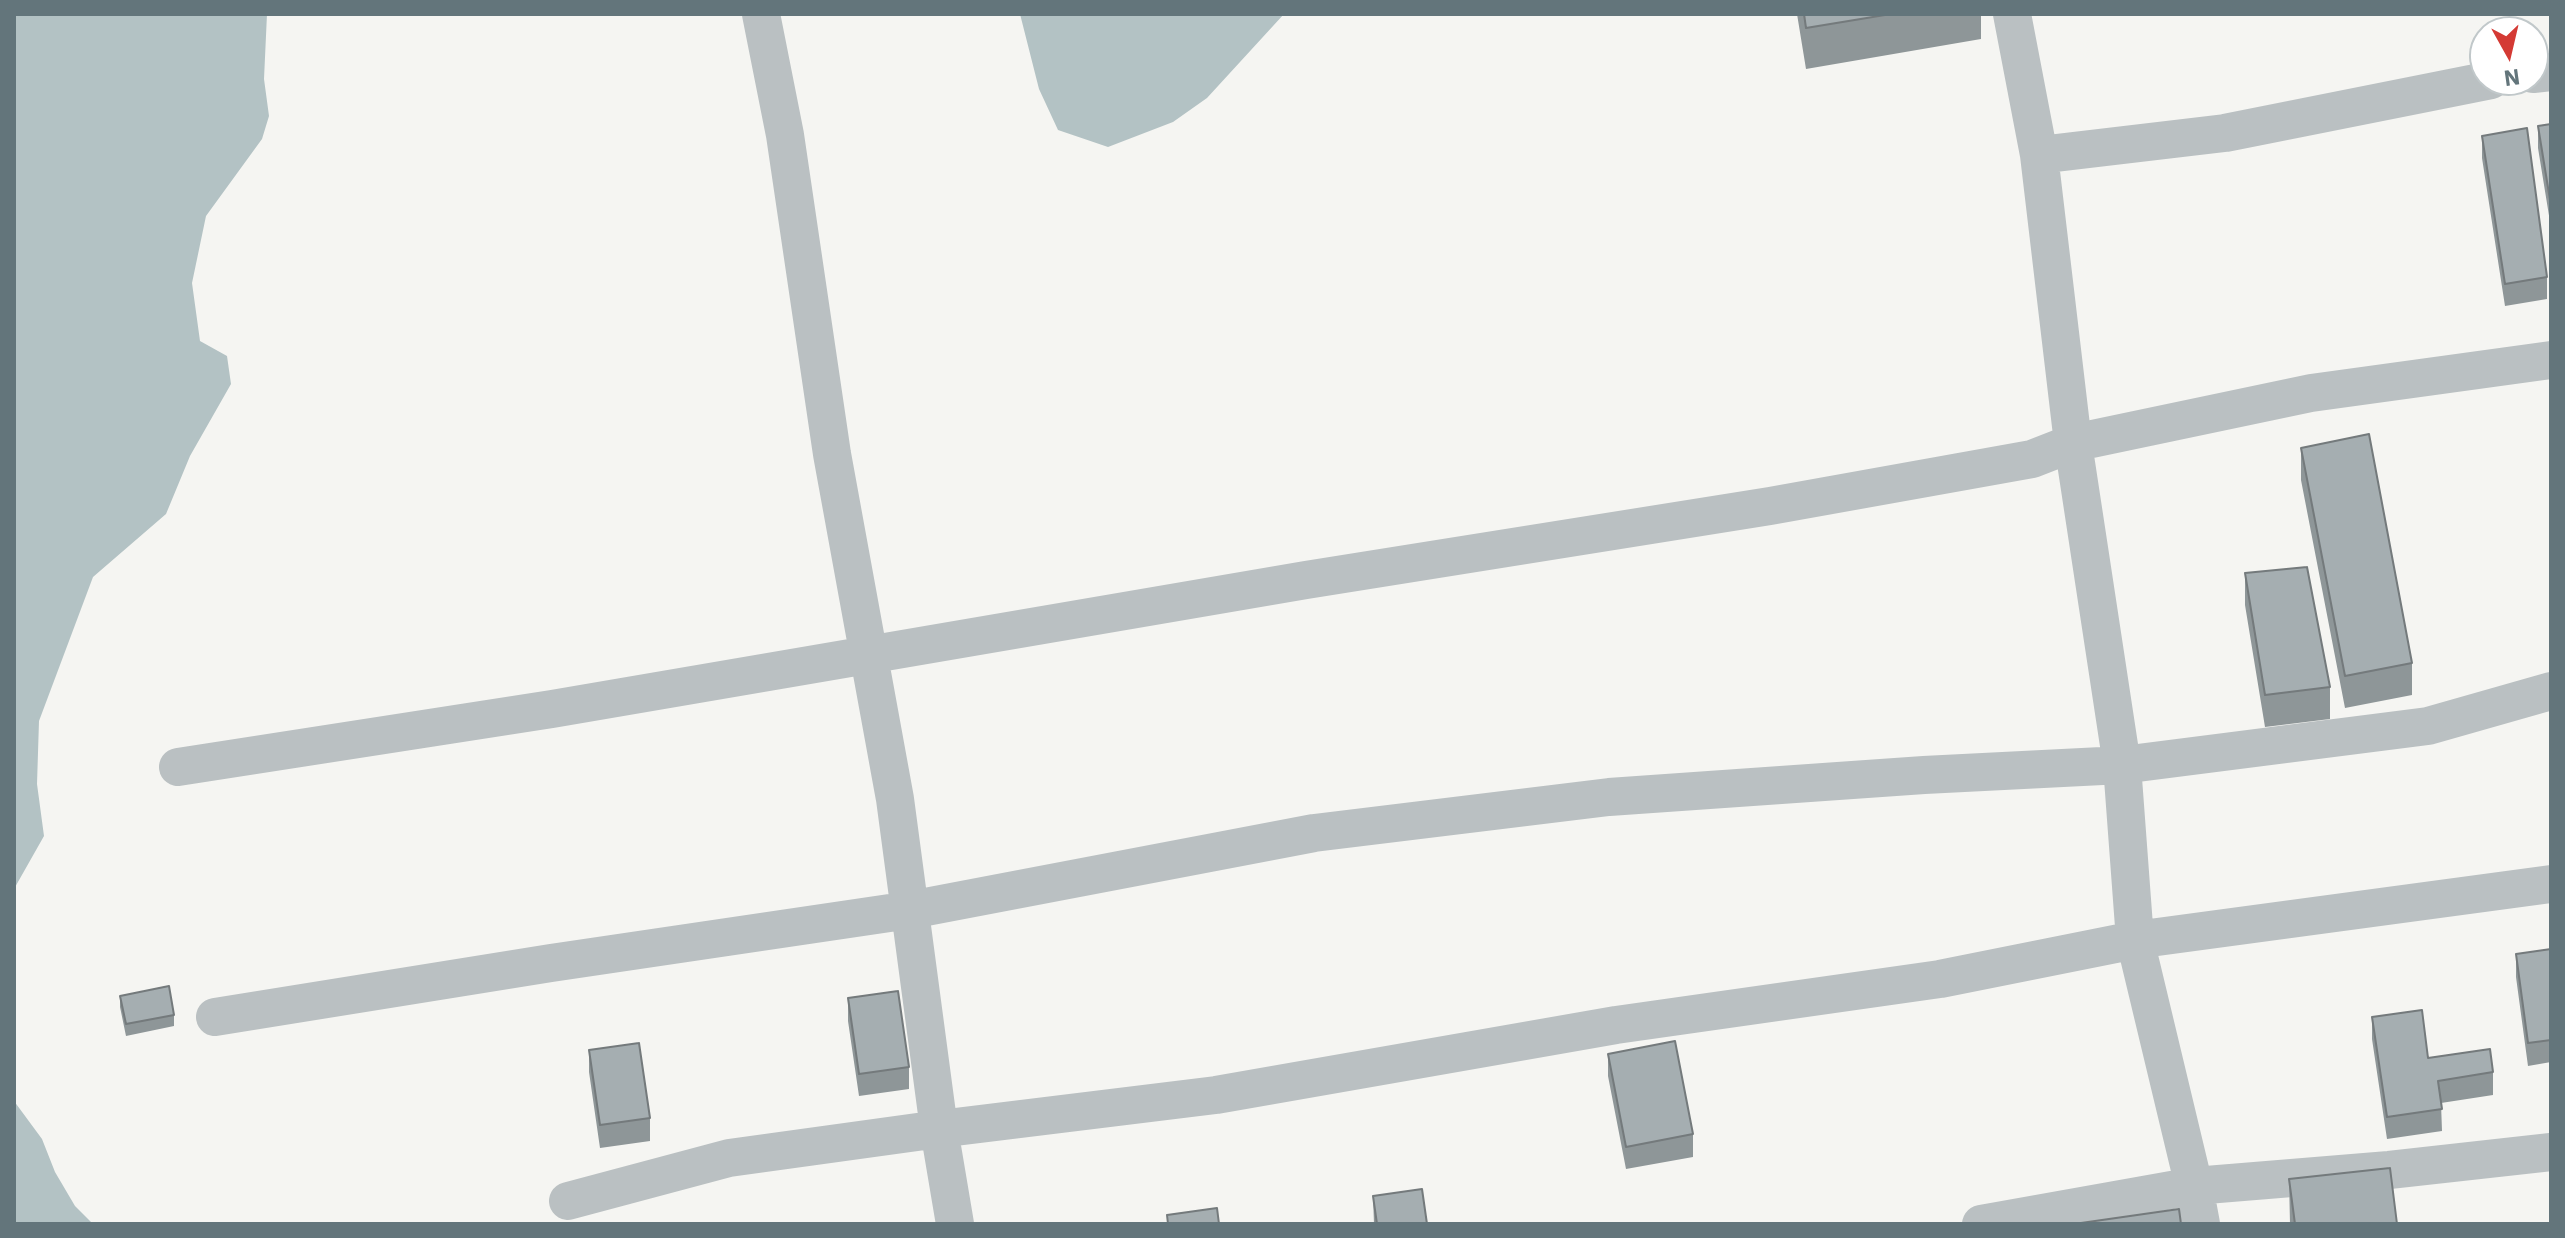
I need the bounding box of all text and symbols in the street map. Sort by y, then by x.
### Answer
north arrow [2469,16,2549,96]
text: N [2502,63,2522,94]

